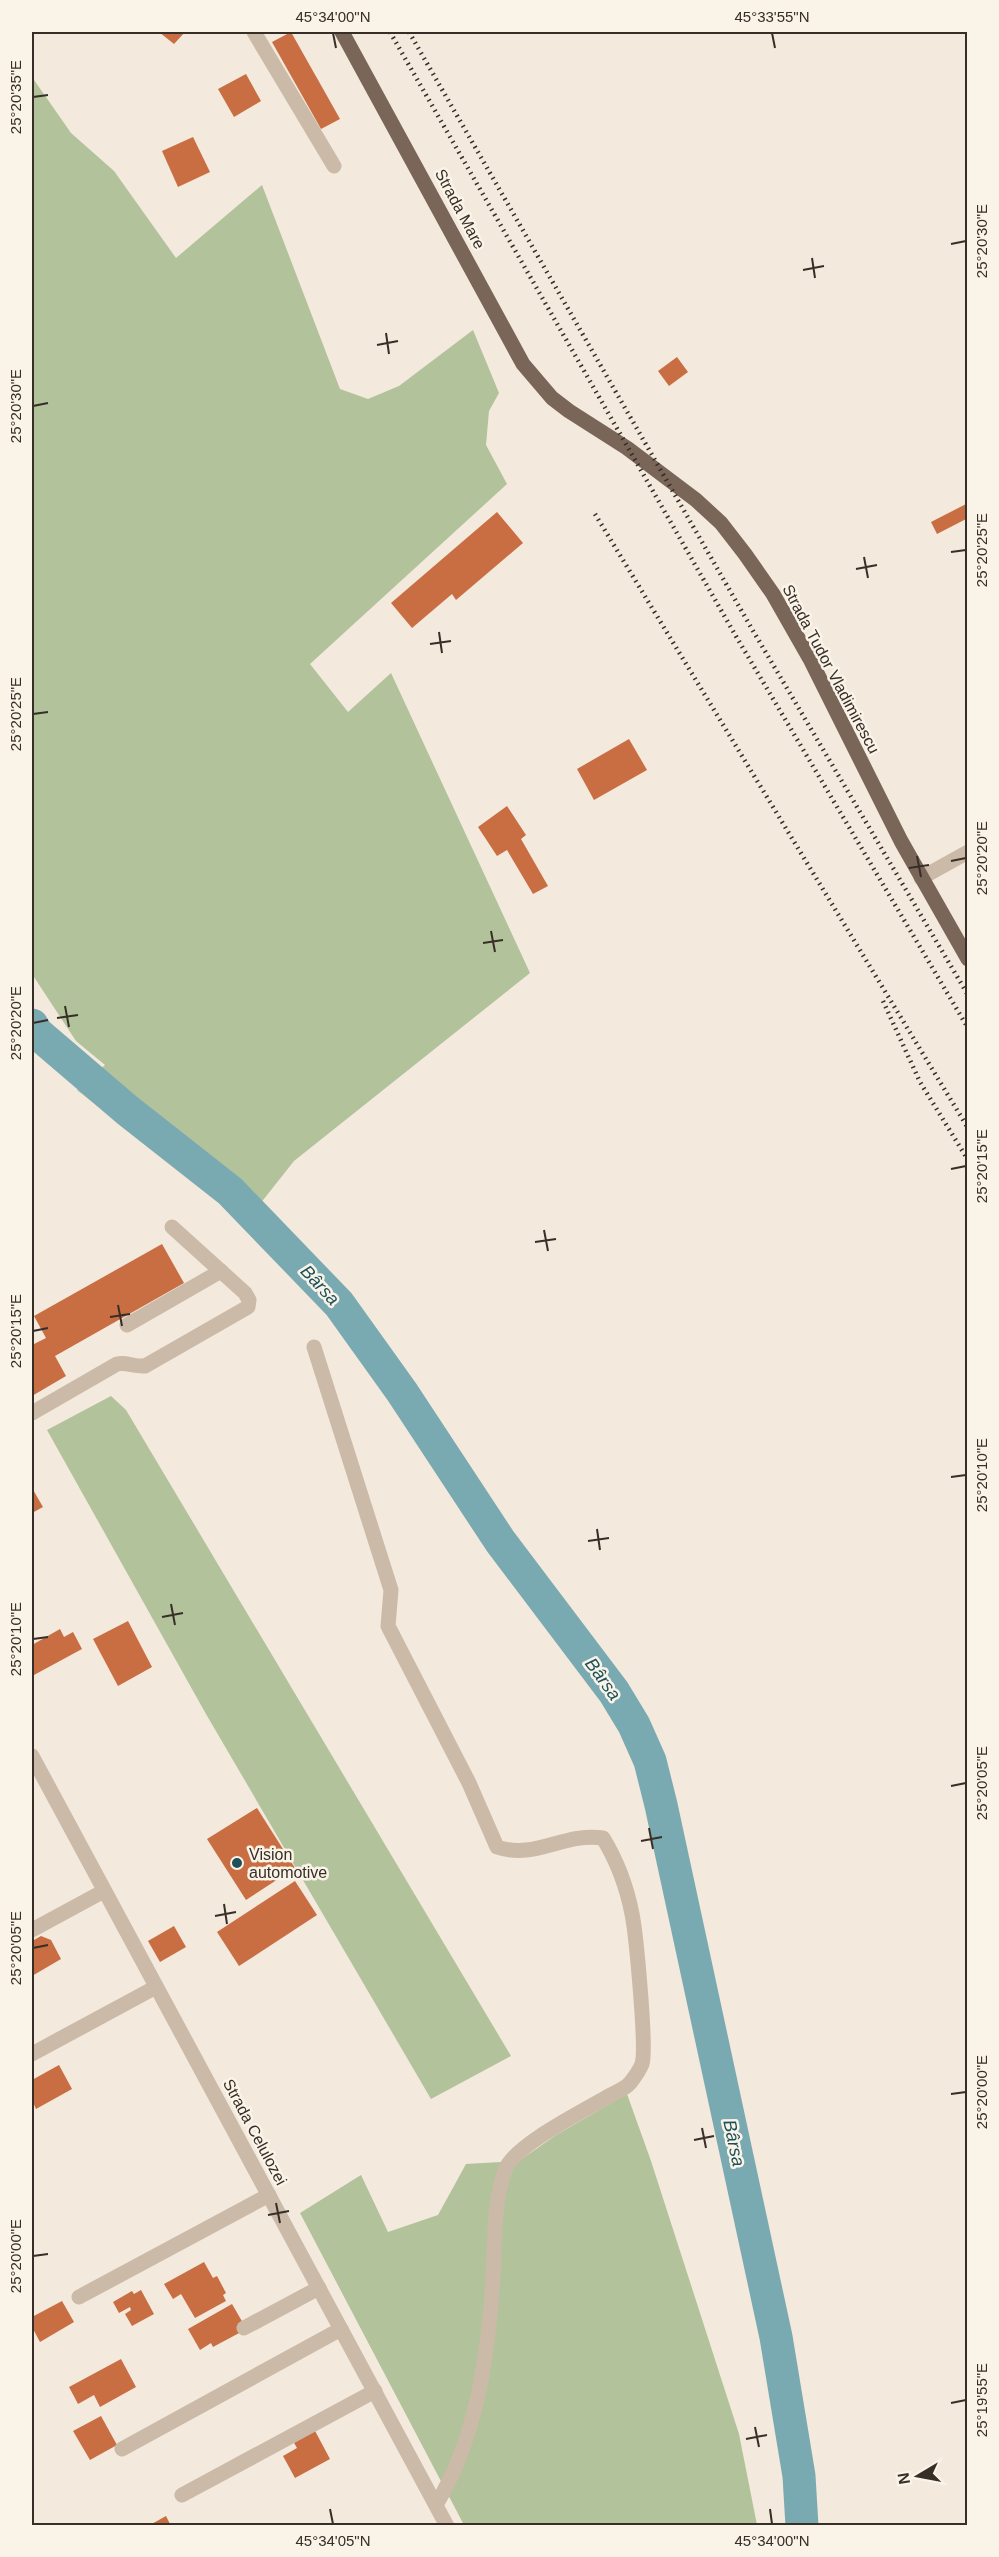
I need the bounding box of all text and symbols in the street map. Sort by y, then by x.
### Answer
text: 45°34'00"N [295,8,371,25]
text: 45°33'55"N [734,8,810,25]
text: 25°20'35"E [7,60,24,134]
street label: Strada Mare [432,166,488,252]
text: 25°20'30"E [973,204,990,278]
text: 25°20'30"E [7,369,24,443]
text: 25°20'25"E [973,513,990,587]
street label: Strada Tudor Vladimirescu [779,582,883,756]
text: 25°20'25"E [7,677,24,751]
text: 25°20'20"E [973,821,990,895]
text: 25°20'20"E [7,986,24,1060]
text: 25°20'15"E [973,1129,990,1203]
water label: Bârsa [297,1261,343,1309]
text: 25°20'15"E [7,1294,24,1368]
text: 25°20'10"E [973,1438,990,1512]
text: 25°20'10"E [7,1602,24,1676]
water label: Bârsa [581,1654,625,1704]
text: 25°20'05"E [973,1746,990,1820]
place label: Vision automotive [249,1846,327,1881]
marker: Vision automotive [230,1856,244,1870]
text: 25°20'05"E [7,1911,24,1985]
text: 25°20'00"E [973,2055,990,2129]
street label: Strada Celulozei [220,2076,290,2188]
water label: Bârsa [719,2118,749,2168]
text: 25°20'00"E [7,2219,24,2293]
text: 25°19'55"E [973,2363,990,2437]
north arrow [888,2446,948,2506]
text: N [894,2471,913,2486]
text: 45°34'05"N [295,2532,371,2549]
text: 45°34'00"N [734,2532,810,2549]

